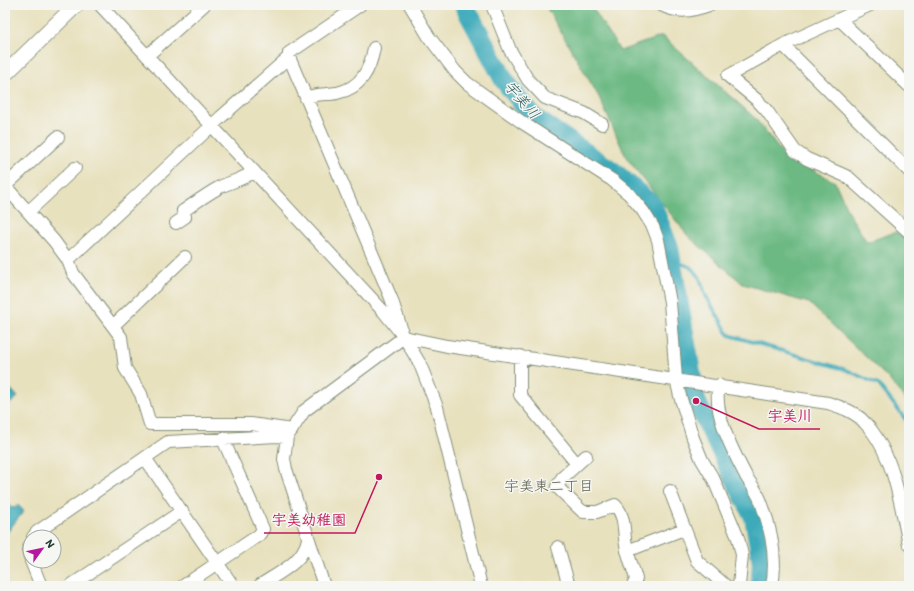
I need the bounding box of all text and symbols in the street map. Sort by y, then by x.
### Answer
water label: 宇美川 [500,77,544,123]
callout: 宇美川 [759,402,820,429]
text: 宇美川 [767,407,813,425]
district label: 宇美東二丁目 [504,477,594,495]
callout: 宇美幼稚園 [264,506,355,533]
text: 宇美幼稚園 [271,511,347,529]
north arrow [22,529,62,569]
text: N [42,537,57,550]

